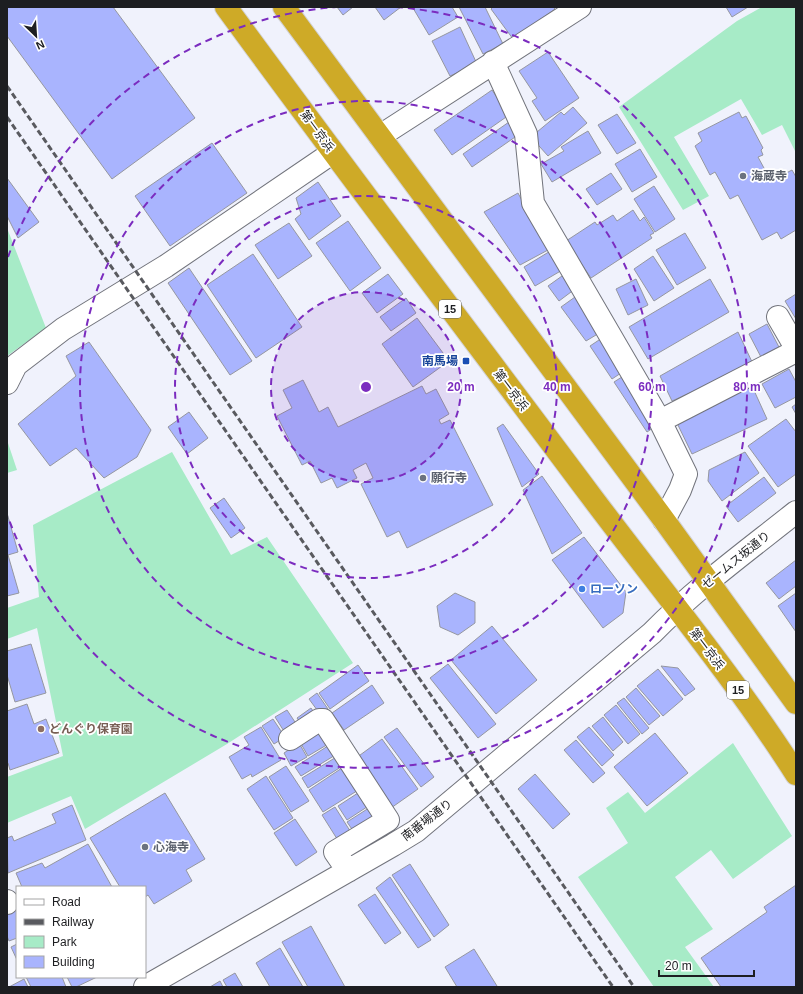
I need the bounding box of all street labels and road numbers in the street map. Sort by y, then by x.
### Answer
street label: 第一京浜 [297,107,337,155]
road number: 15 [439,300,461,318]
street label: 第一京浜 [491,367,531,413]
street label: ゼームス坂通り [699,528,773,592]
street label: 第一京浜 [687,626,727,672]
road number: 15 [727,681,749,699]
street label: 南番場通り [399,796,455,844]

